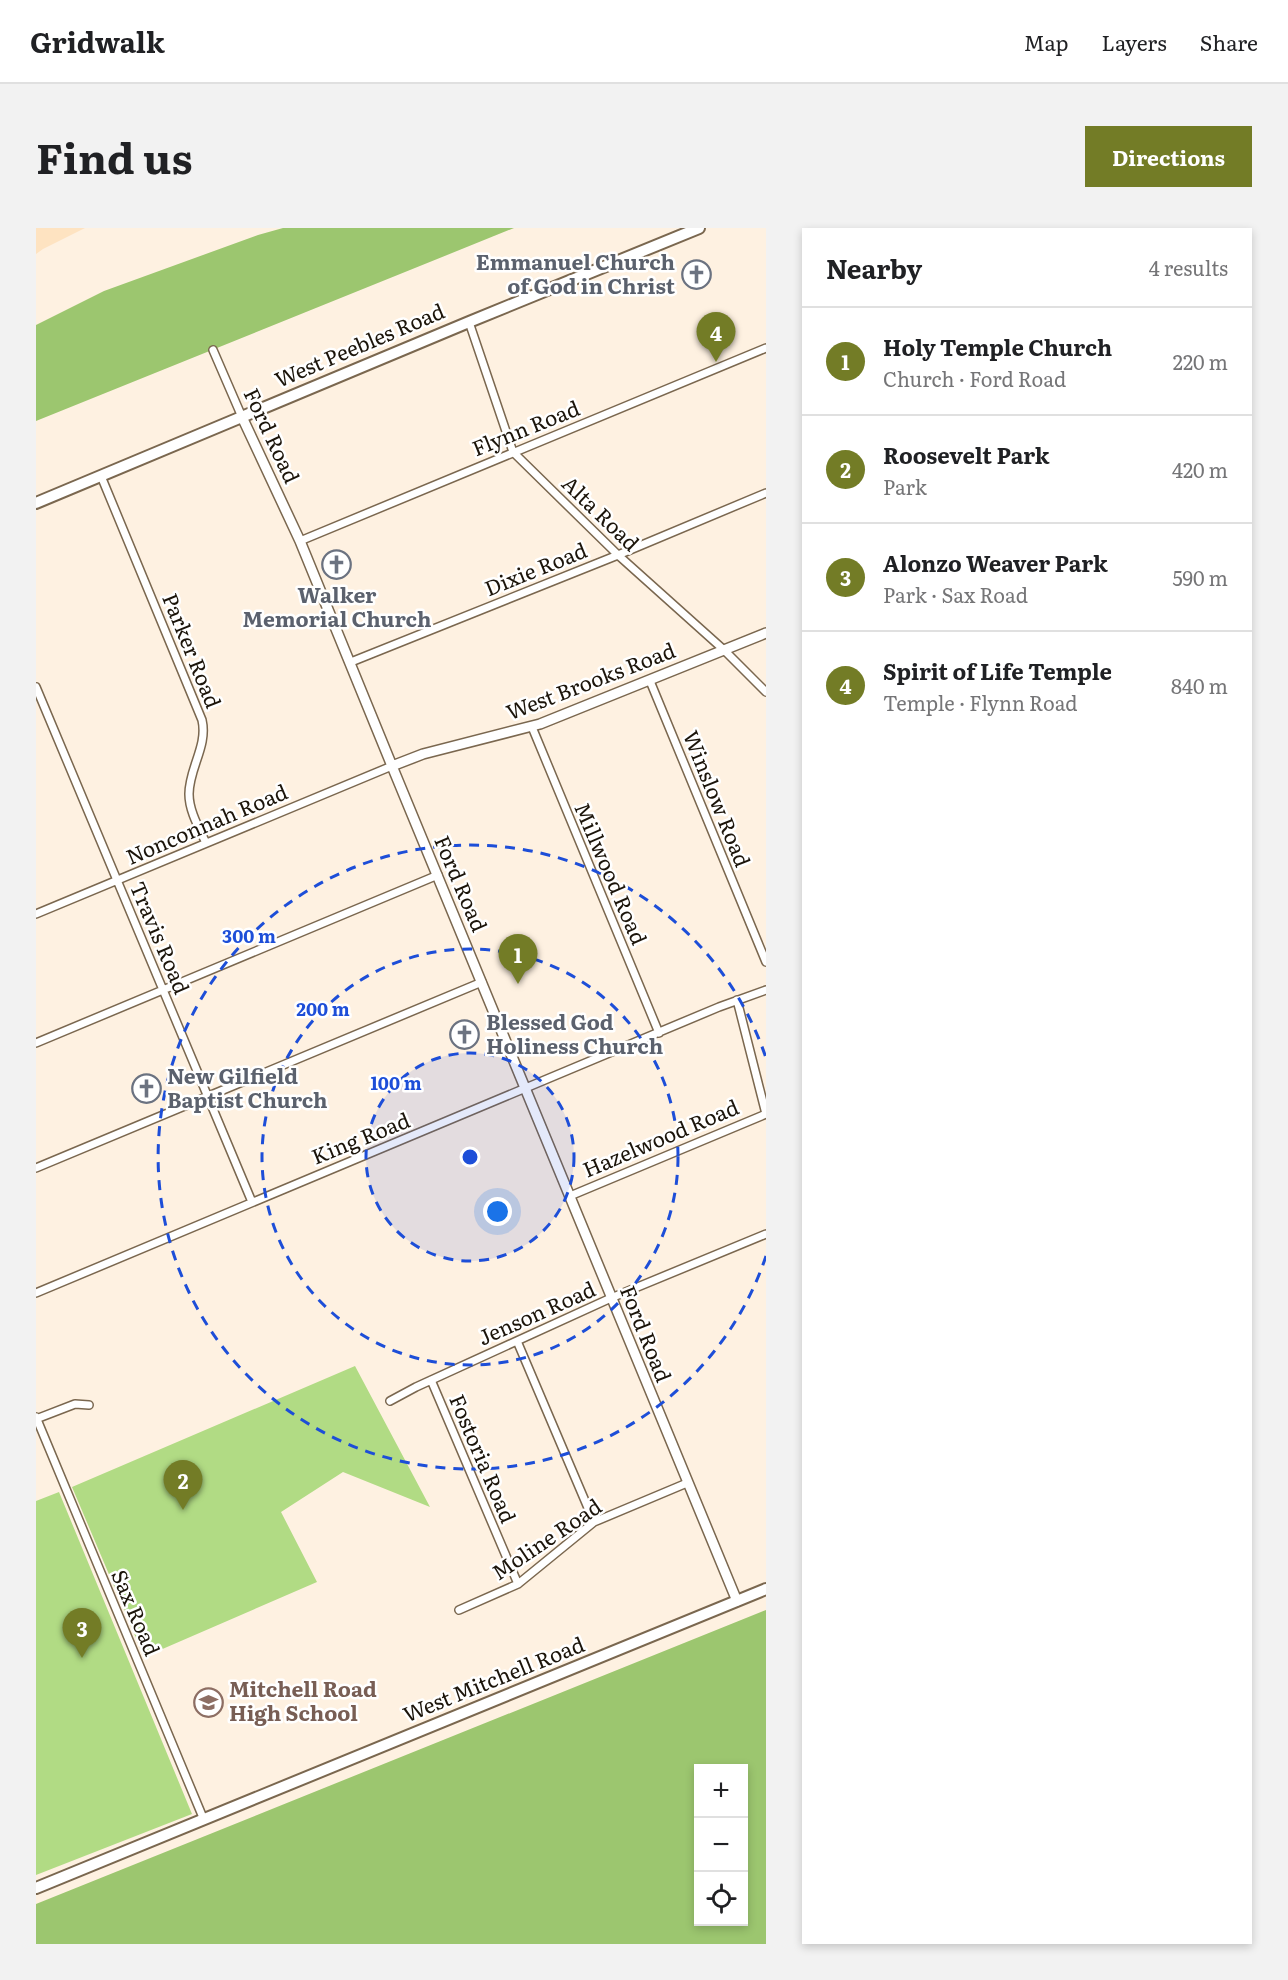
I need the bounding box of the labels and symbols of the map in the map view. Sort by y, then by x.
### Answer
place label: Emmanuel Church of God in Christ [476,245,676,300]
church icon: Emmanuel Church of God in Christ [680,259,712,291]
street label: West Peebles Road [269,294,449,394]
pin: 4 [696,312,736,362]
street label: Ford Road [238,382,309,488]
street label: Flynn Road [467,391,584,462]
street label: Alta Road [556,467,647,557]
street label: Dixie Road [479,533,591,602]
church icon: Walker Memorial Church [321,549,353,581]
place label: Walker Memorial Church [243,578,431,633]
street label: Parker Road [156,588,231,712]
street label: West Brooks Road [501,633,679,726]
street label: Winslow Road [677,725,760,871]
street label: Nonconnah Road [120,775,292,871]
street label: Millwood Road [568,797,656,949]
street label: Ford Road [428,830,497,936]
street label: Travis Road [124,876,199,998]
text: 300 m [222,922,276,949]
pin: 1 [498,934,538,984]
text: 200 m [296,995,350,1022]
place label: Blessed God Holiness Church [486,1005,663,1060]
church icon: Blessed God Holiness Church [449,1019,481,1051]
place label: New Gilfield Baptist Church [167,1059,328,1114]
text: 100 m [370,1069,422,1096]
church icon: New Gilfield Baptist Church [130,1073,162,1105]
street label: Hazelwood Road [577,1090,743,1184]
street label: King Road [306,1103,414,1170]
centre of rings [460,1147,480,1167]
your location [483,1197,512,1226]
street label: Jenson Road [472,1272,600,1351]
street label: Ford Road [614,1280,681,1386]
street label: Fostoria Road [443,1389,525,1527]
pin: 2 [164,1460,202,1510]
street label: Moline Road [485,1490,607,1586]
street label: Sax Road [105,1564,169,1660]
pin: 3 [62,1608,102,1658]
street label: West Mitchell Road [398,1627,589,1728]
place label: Mitchell Road High School [229,1672,377,1727]
school or university icon: Mitchell Road High School [192,1686,224,1718]

